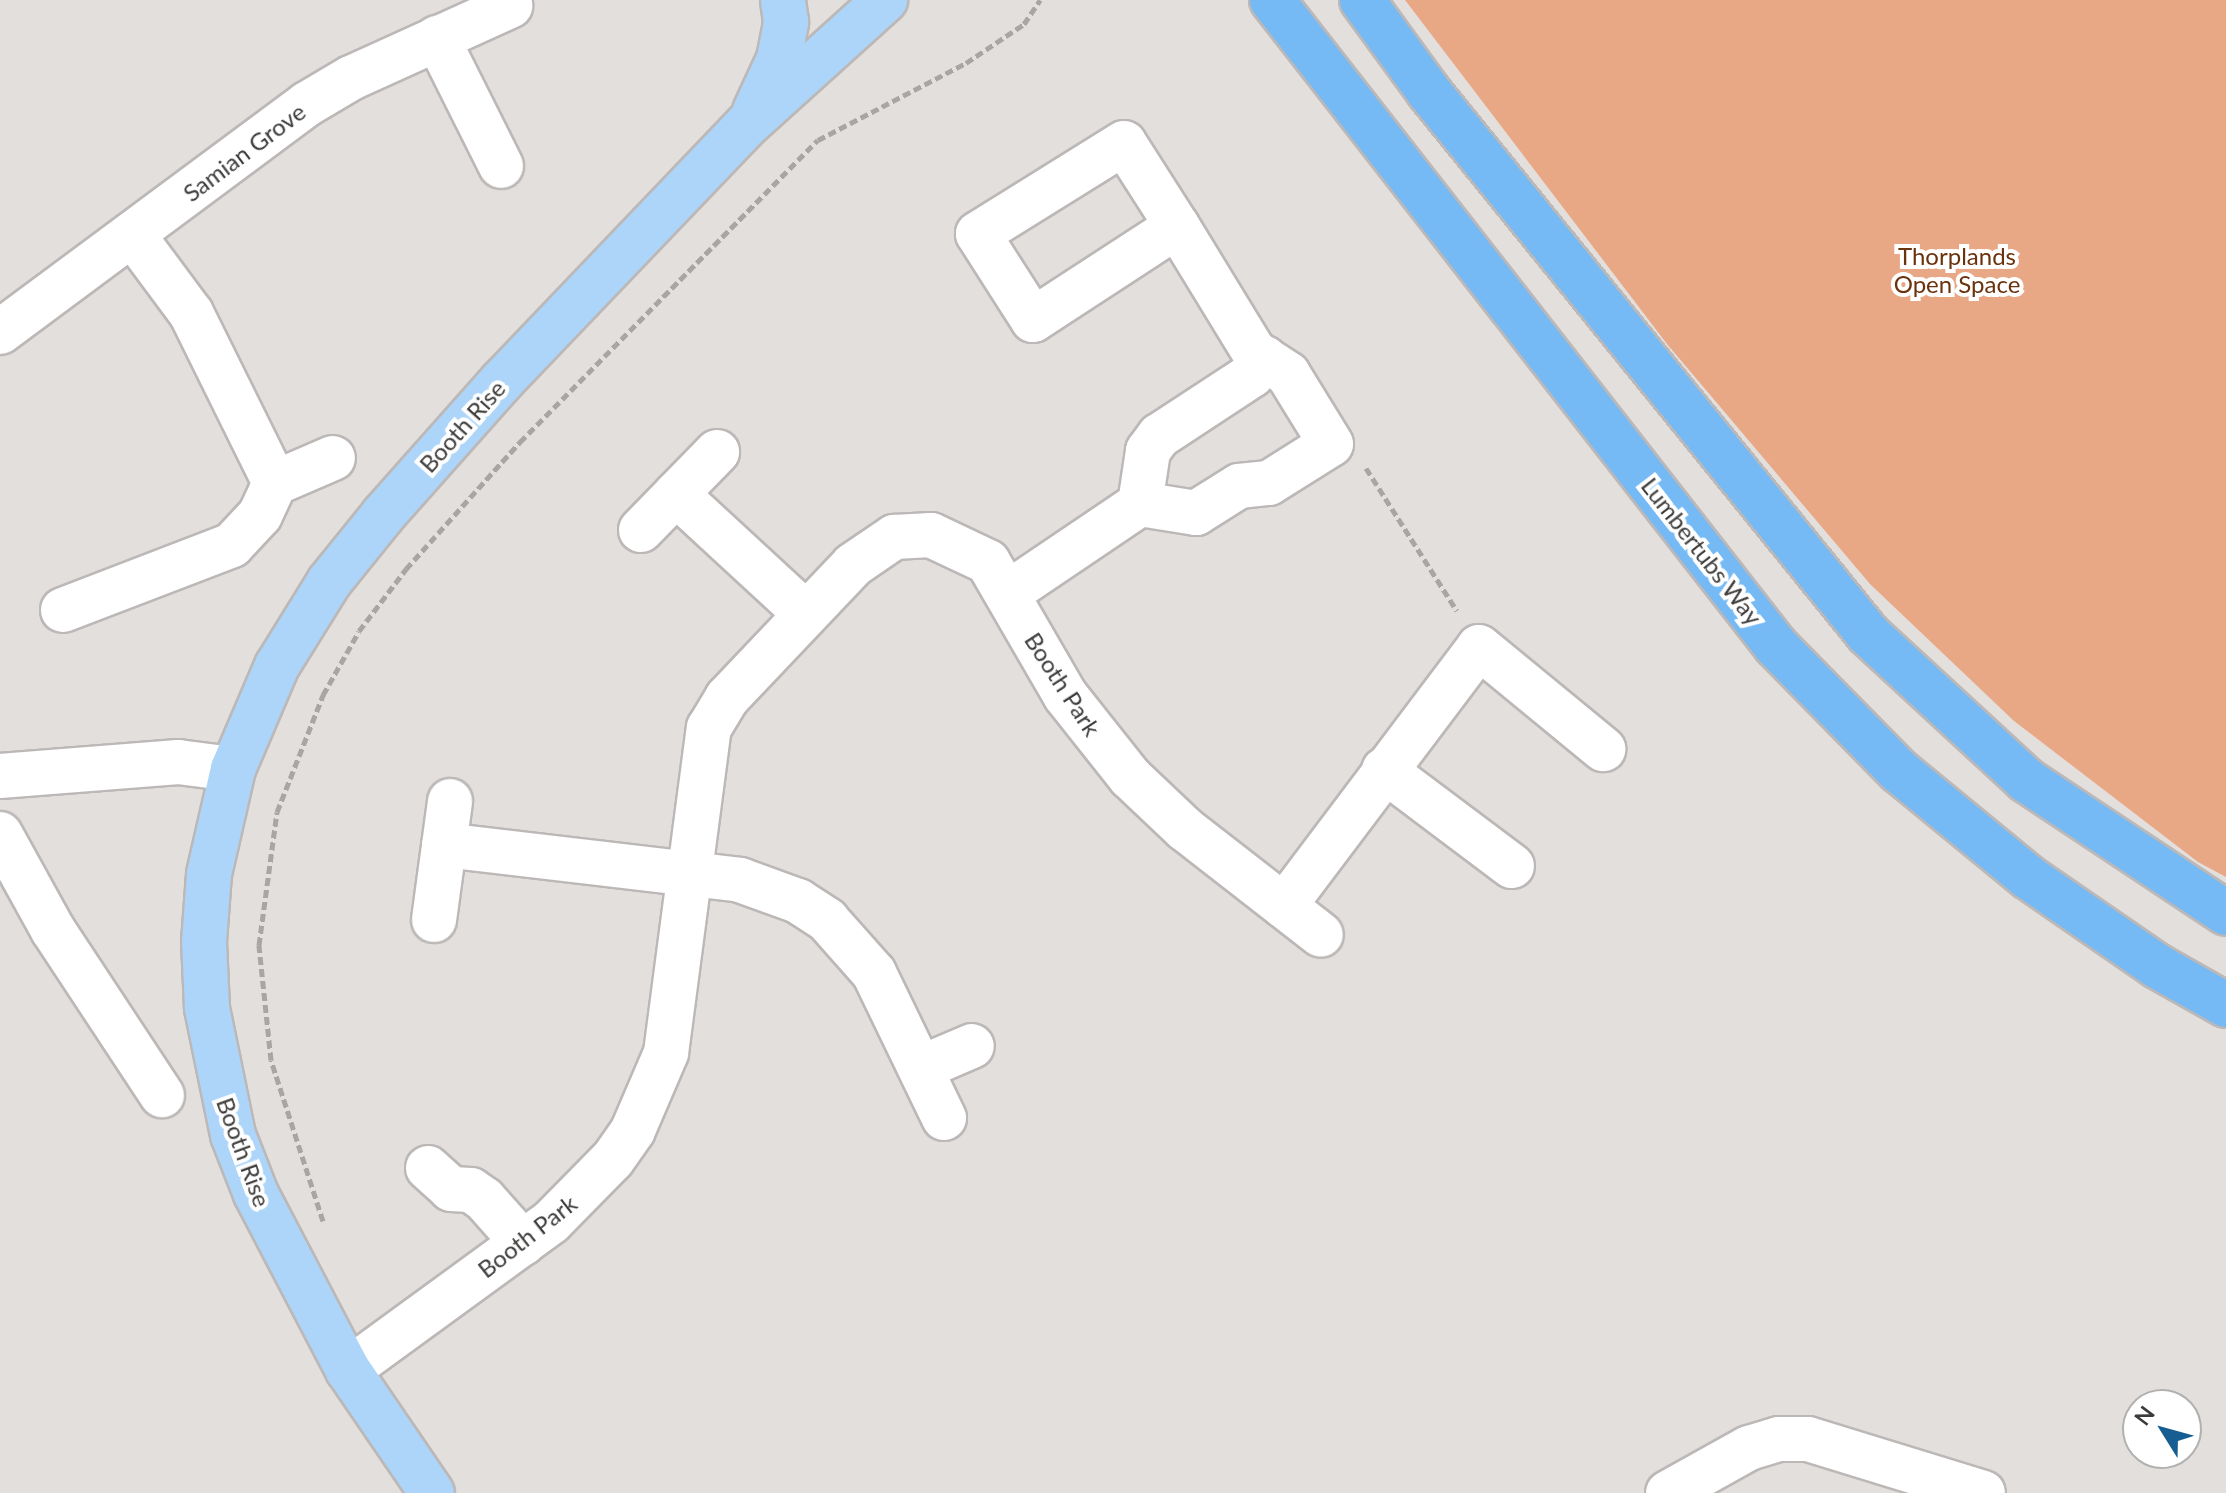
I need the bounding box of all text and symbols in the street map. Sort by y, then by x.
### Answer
street label: Samian Grove [177,97,311,207]
park label: Thorplands Open Space [1894,242,2020,298]
street label: Booth Rise [413,374,511,478]
street label: Lumbertubs Way [1636,472,1768,630]
street label: Booth Park [1019,627,1107,741]
street label: Booth Rise [211,1093,277,1211]
street label: Booth Park [472,1189,582,1283]
north arrow [2122,1389,2202,1469]
text: N [2128,1401,2160,1430]

